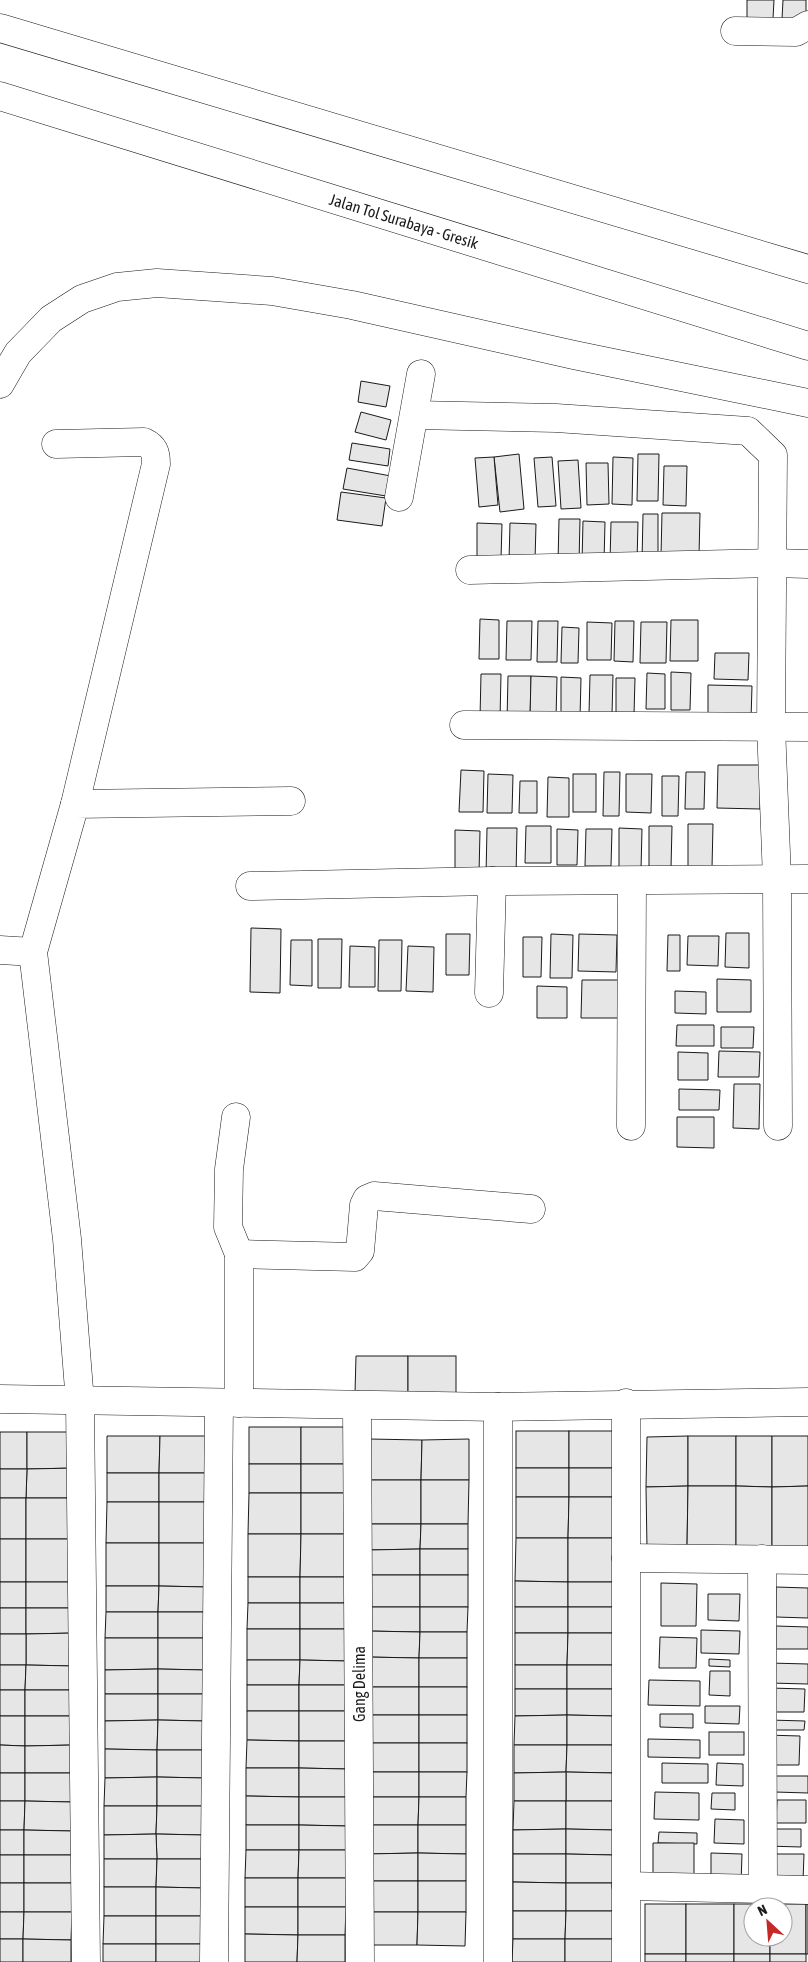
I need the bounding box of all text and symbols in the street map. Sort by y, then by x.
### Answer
street label: Jalan Tol Surabaya - Gresik [327,190,481,253]
street label: Gang Delima [350,1646,369,1722]
north arrow [743,1897,793,1947]
text: N [755,1901,770,1919]

